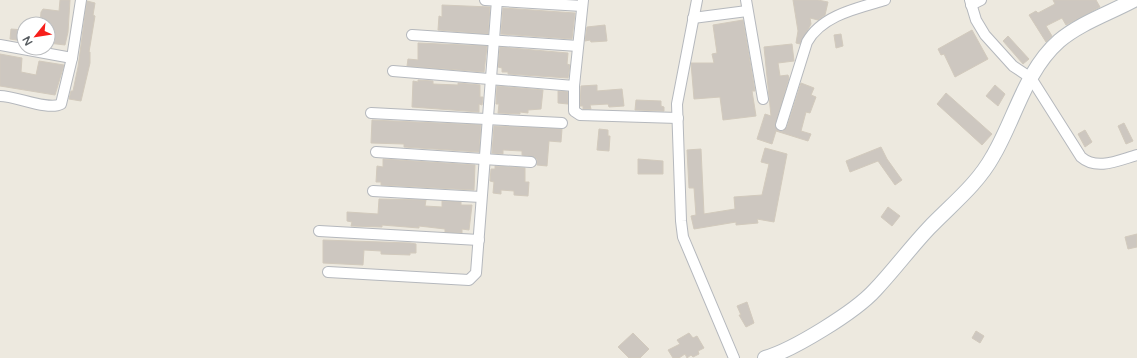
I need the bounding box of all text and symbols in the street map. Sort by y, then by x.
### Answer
north arrow [16,16,56,56]
text: N [20,34,36,48]

